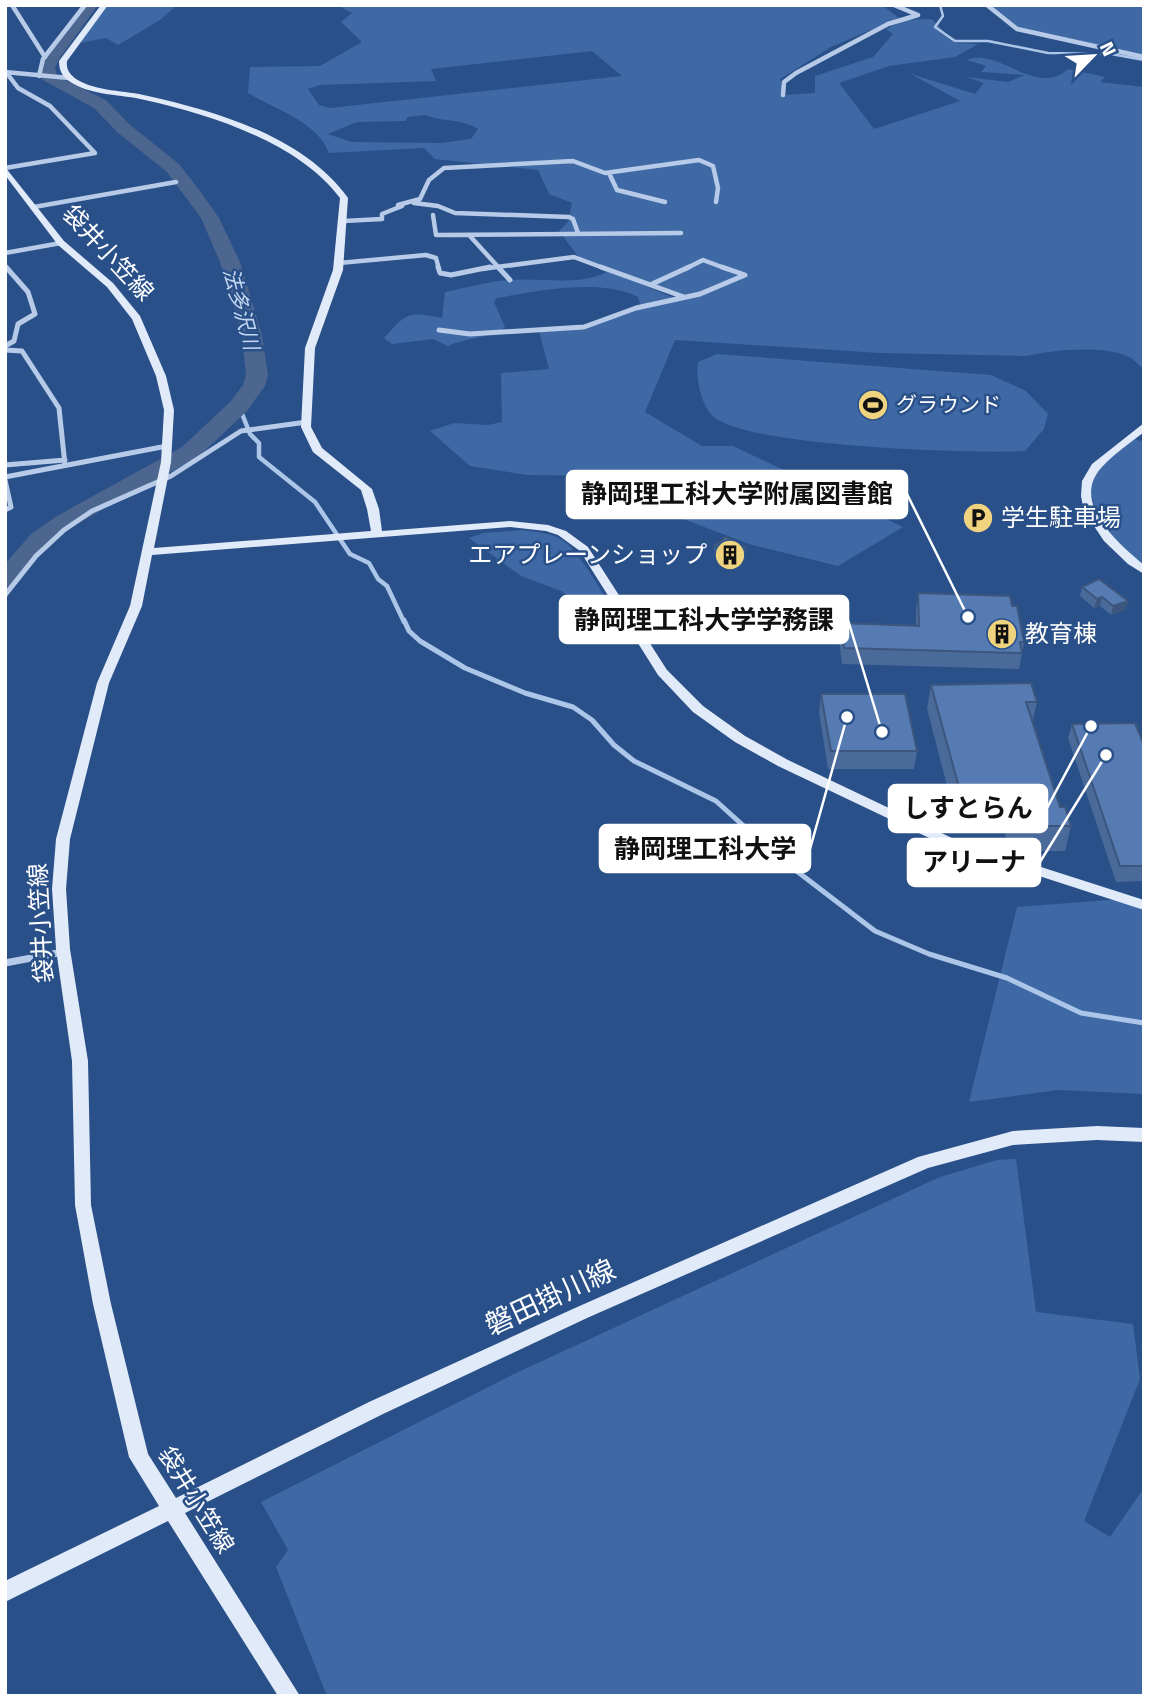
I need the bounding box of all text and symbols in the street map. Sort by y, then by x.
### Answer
north arrow [1058,21,1128,91]
text: N [1093,37,1125,61]
street label: 袋井小笠線 [55,196,163,308]
water label: 法多沢川 [216,264,269,355]
sports icon: グラウンド [856,388,890,422]
place label: グラウンド [896,388,1001,420]
callout: 静岡理工科大学附属図書館 [567,471,907,518]
text: 静岡理工科大学附属図書館 [581,474,893,513]
place label: 学生駐車場 [1001,499,1121,535]
parking icon: 学生駐車場 [961,501,995,535]
place label: エアプレーンショップ [468,536,707,572]
building icon: エアプレーンショップ [713,538,747,572]
callout: 静岡理工科大学学務課 [560,596,848,643]
text: 静岡理工科大学学務課 [574,600,834,639]
place label: 教育棟 [1025,615,1097,651]
building icon: 教育棟 [985,617,1019,651]
callout: しすとらん [889,785,1047,832]
text: しすとらん [903,788,1033,827]
callout: 静岡理工科大学 [600,825,810,872]
text: 静岡理工科大学 [614,829,796,868]
callout: アリーナ [908,839,1040,886]
text: アリーナ [922,842,1026,881]
street label: 袋井小笠線 [19,862,61,984]
street label: 磐田掛川線 [477,1247,622,1346]
street label: 袋井小笠線 [150,1439,244,1560]

